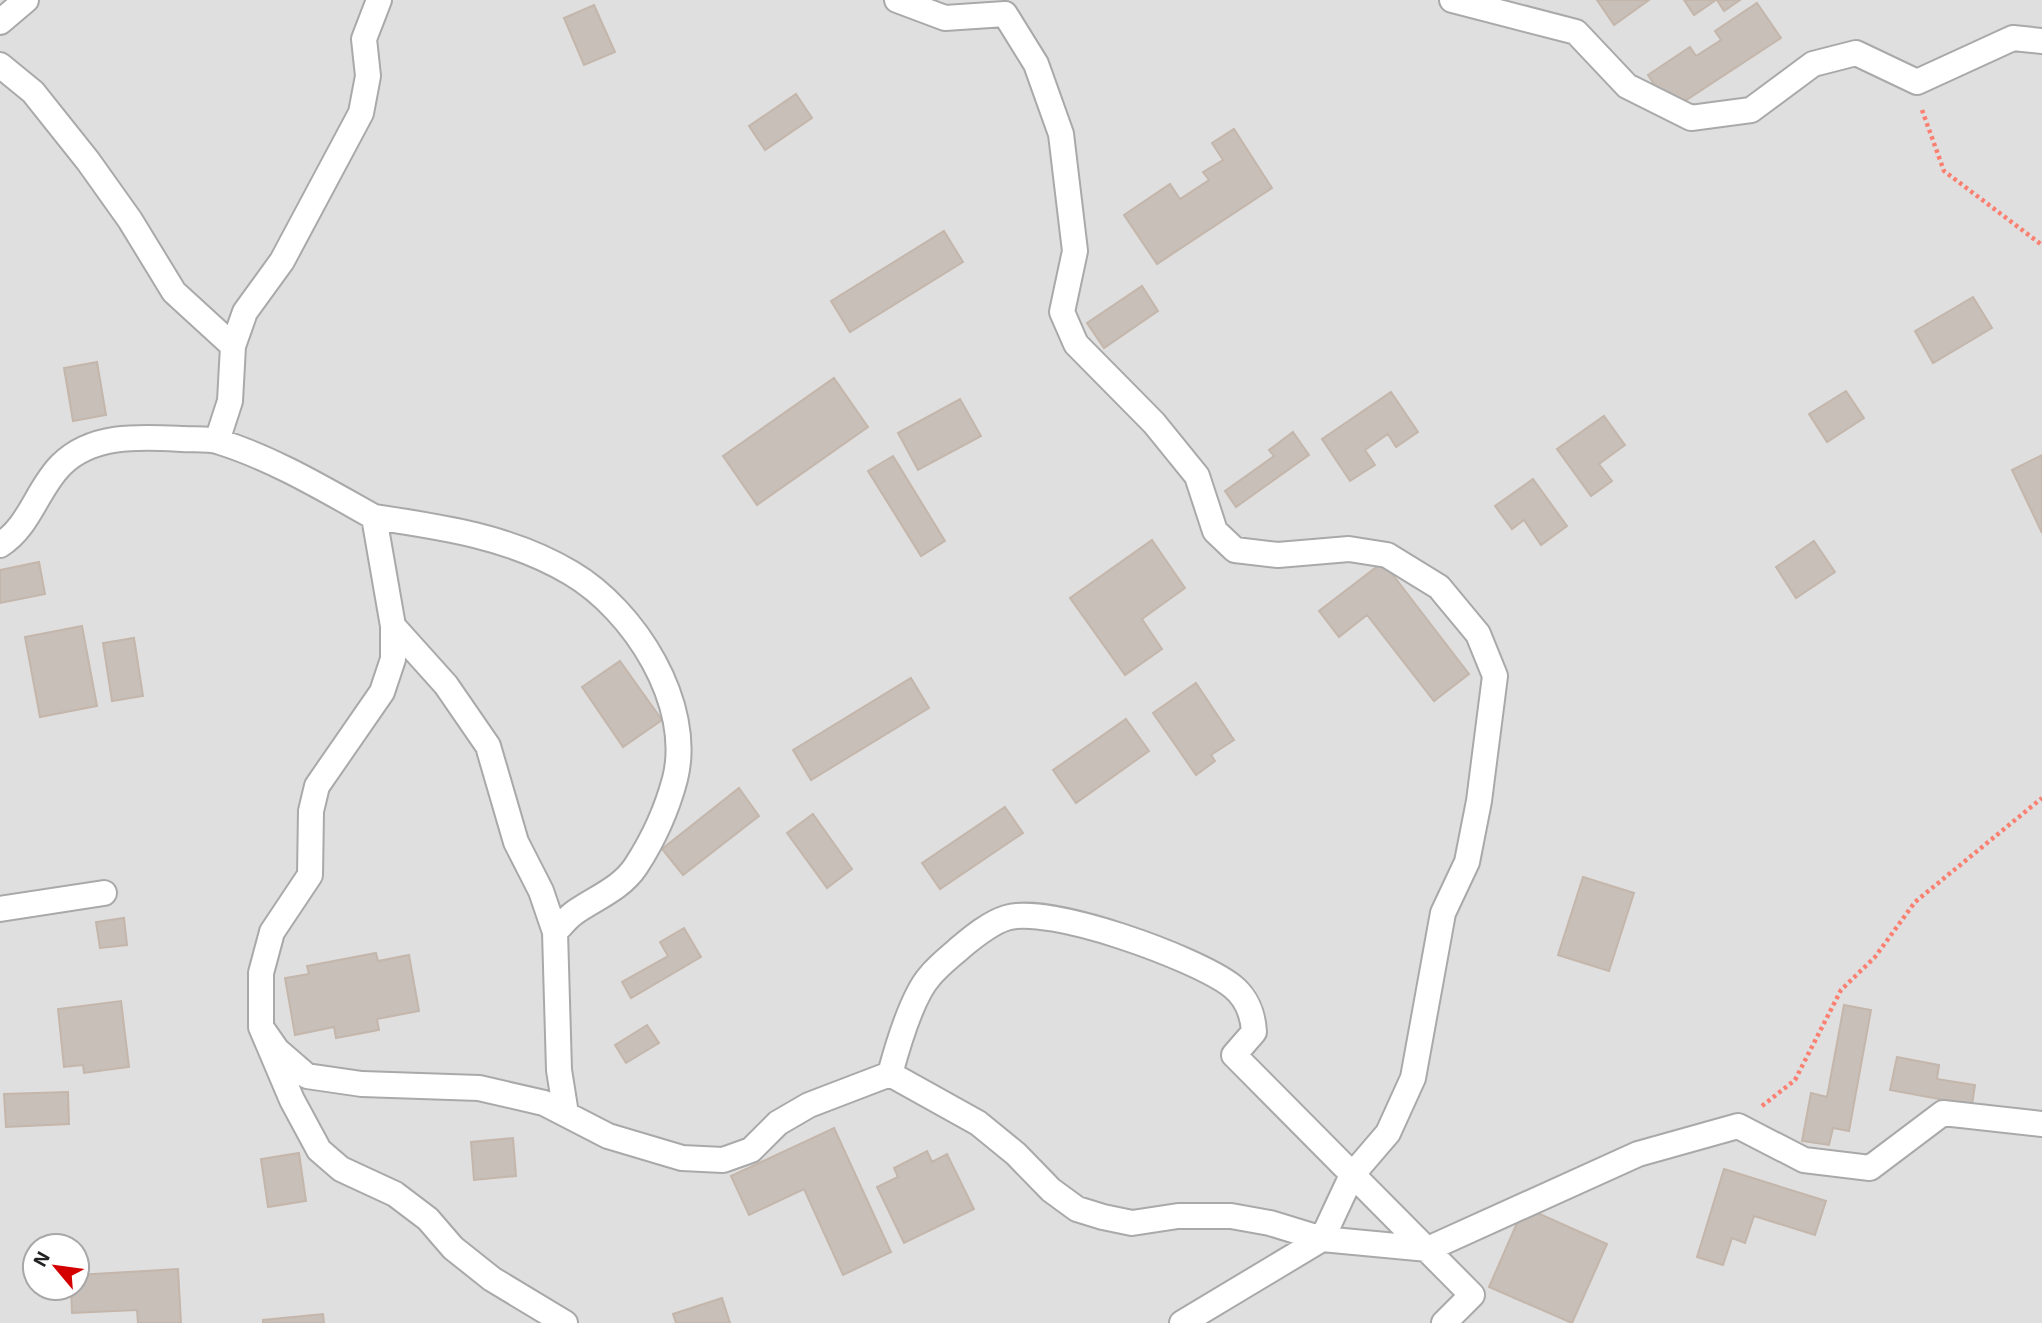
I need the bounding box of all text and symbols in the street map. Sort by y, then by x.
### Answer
north arrow [21,1232,91,1302]
text: N [27,1247,54,1270]

